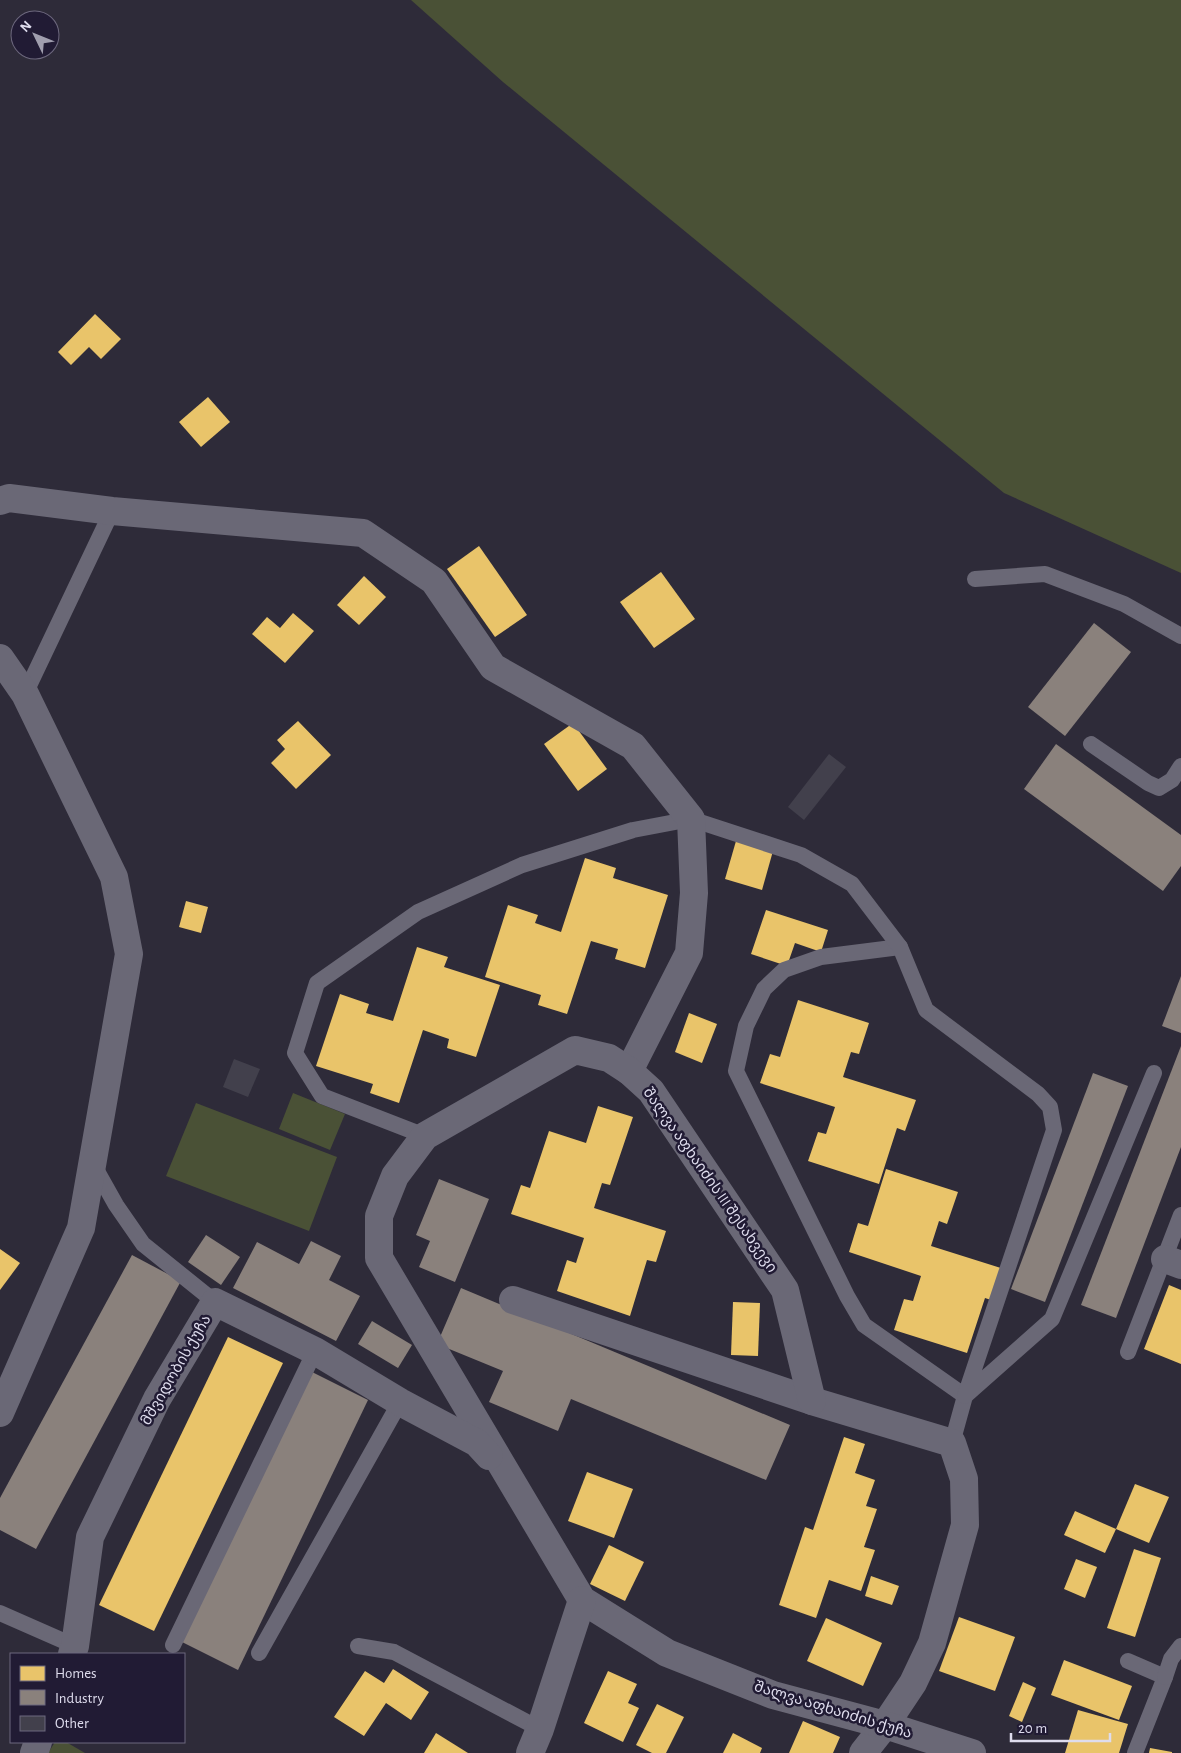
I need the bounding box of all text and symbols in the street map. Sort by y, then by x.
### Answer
north arrow [10,10,60,60]
text: N [18,18,35,35]
street label: შალვა აფხაიძის III შესახვევი [639,1085,780,1276]
street label: მშვიდობის ქუჩა [138,1312,215,1428]
legend [10,1653,185,1743]
text: Homes [55,1666,97,1681]
street label: შალვა აფხაიძის ქუჩა [752,1679,914,1742]
text: Industry [55,1691,104,1706]
scale bar [1011,1710,1110,1742]
text: Other [55,1716,89,1731]
text: 20 m [1018,1721,1047,1736]

